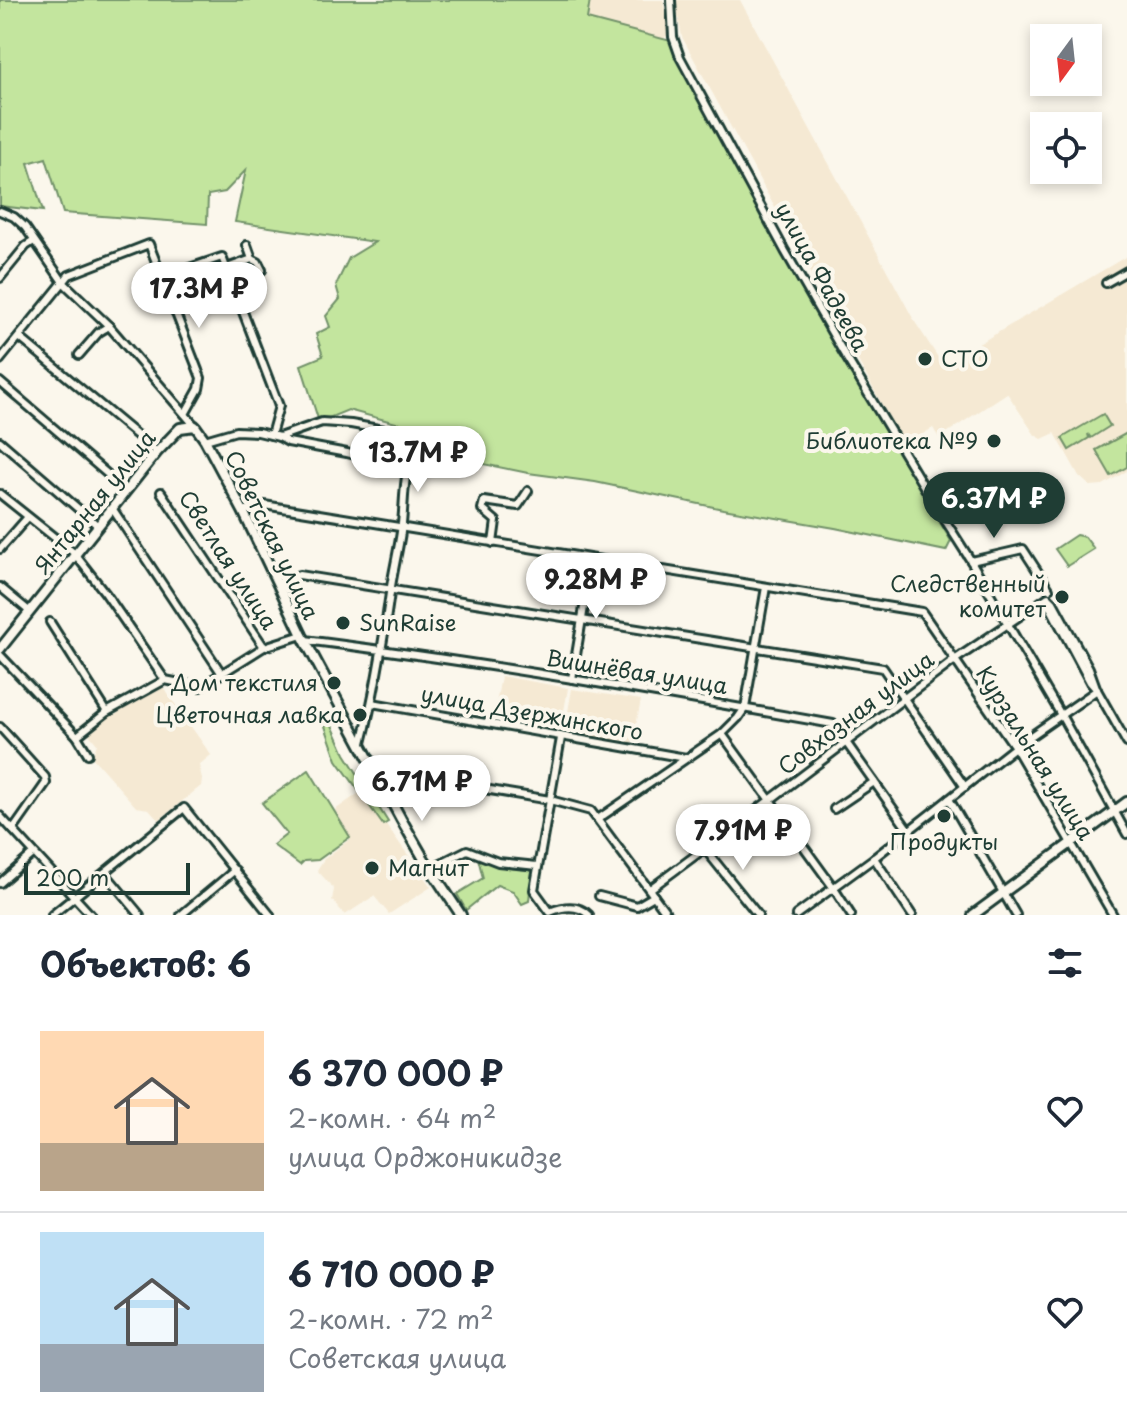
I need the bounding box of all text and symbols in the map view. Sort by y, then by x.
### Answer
north arrow [1030,24,1102,96]
map controls [1030,24,1102,184]
button: locate [1030,112,1102,184]
street label: улица Фадеева [768,195,878,357]
pin: 17.3M ₽ [125,262,273,330]
text: 17.3M ₽ [149,268,249,307]
place label: СТО [941,341,989,374]
marker: СТО [916,350,934,368]
street label: Янтарная улица [25,422,162,580]
place label: Библиотека №9 [806,423,978,456]
pin: 13.7M ₽ [344,426,492,494]
text: 13.7M ₽ [368,432,468,471]
marker: Библиотека №9 [985,432,1003,450]
street label: Советская улица [218,444,329,625]
pin: 6.37M ₽ [920,472,1068,540]
text: 6.37M ₽ [941,478,1047,517]
street label: Светлая улица [172,483,287,636]
pin: 9.28M ₽ [522,553,670,621]
text: 9.28M ₽ [544,559,648,598]
place label: Следственный комитет [890,566,1047,624]
marker: Следственный комитет [1053,588,1071,606]
place label: SunRaise [359,605,456,638]
marker: SunRaise [334,614,352,632]
street label: Вишнёвая улица [544,640,730,701]
street label: Совхозная улица [770,642,940,782]
street label: Курзальная улица [969,659,1103,846]
place label: Дом текстиля [171,665,318,698]
marker: Дом текстиля [325,674,343,692]
street label: улица Дзержинского [419,676,646,747]
place label: Цветочная лавка [156,697,344,730]
marker: Цветочная лавка [351,706,369,724]
pin: 6.71M ₽ [348,755,496,823]
text: 6.71M ₽ [372,761,472,800]
pin: 7.91M ₽ [669,804,817,872]
marker: Продукты [935,807,953,825]
text: 7.91M ₽ [694,810,792,849]
place label: Продукты [890,824,998,857]
place label: Магнит [388,850,470,883]
scale bar [24,859,190,895]
marker: Магнит [363,859,381,877]
text: 200 m [36,860,109,893]
text: Объектов: 6 [40,937,251,989]
icon: filters [1043,941,1087,985]
text: 6 370 000 ₽ [288,1046,503,1098]
icon: home [104,1063,200,1159]
icon: heart [1043,1089,1087,1133]
text: 2-комн. · 64 m² [288,1098,496,1137]
text: улица Орджоникидзе [288,1137,562,1176]
text: 6 710 000 ₽ [288,1247,494,1299]
icon: home [104,1264,200,1360]
icon: heart [1043,1290,1087,1334]
text: 2-комн. · 72 m² [288,1299,494,1338]
text: Советская улица [288,1338,506,1377]

